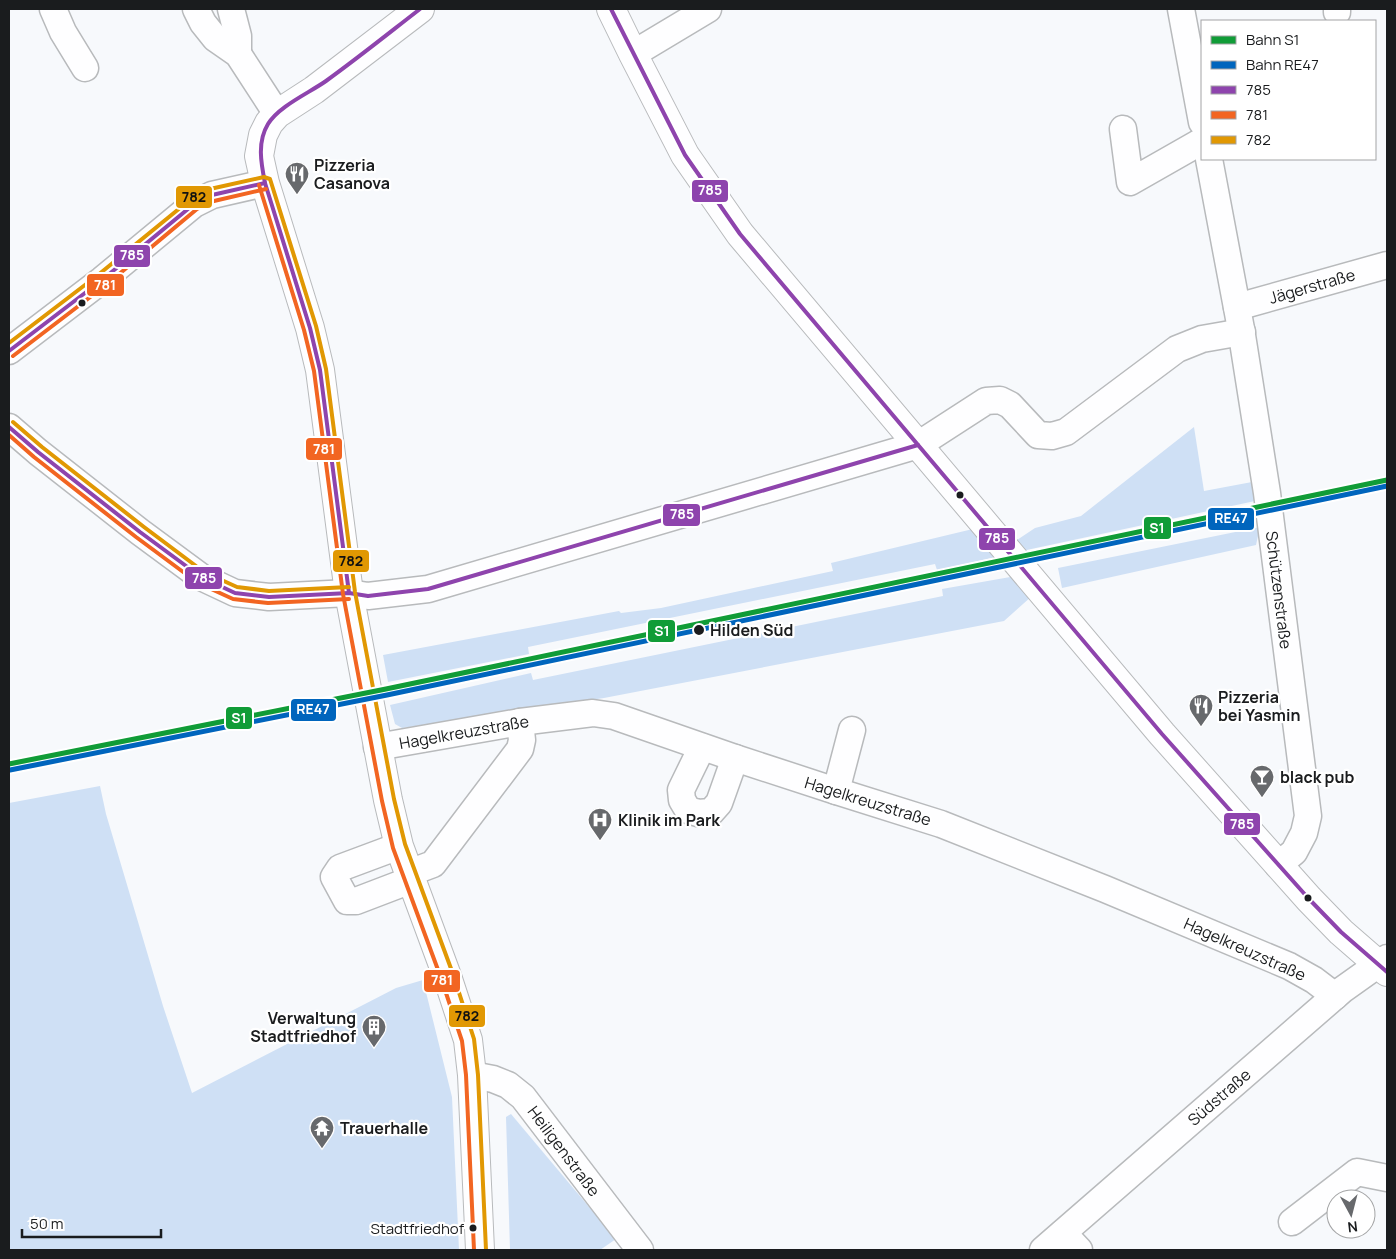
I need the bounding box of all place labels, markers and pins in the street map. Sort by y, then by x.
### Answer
place label: Pizzeria Casanova [314,154,390,194]
restaurant icon: Pizzeria Casanova [284,161,310,195]
unlabelled marker [77,298,87,308]
unlabelled marker [955,490,965,500]
place label: Hilden Süd [710,619,793,641]
marker: Hilden Süd [692,623,706,637]
place label: Pizzeria bei Yasmin [1218,686,1300,726]
restaurant icon: Pizzeria bei Yasmin [1188,693,1214,727]
bar icon: black pub [1249,764,1275,798]
place label: black pub [1280,766,1354,788]
hospital icon: Klinik im Park [587,807,613,841]
place label: Klinik im Park [618,809,720,831]
unlabelled marker [1303,893,1313,903]
place label: Verwaltung Stadtfriedhof [250,1007,356,1047]
building icon: Verwaltung Stadtfriedhof [361,1014,387,1048]
temple icon: Trauerhalle [309,1115,335,1149]
place label: Trauerhalle [340,1117,429,1139]
place label: Stadtfriedhof [371,1218,465,1239]
marker: Stadtfriedhof [468,1223,478,1233]

